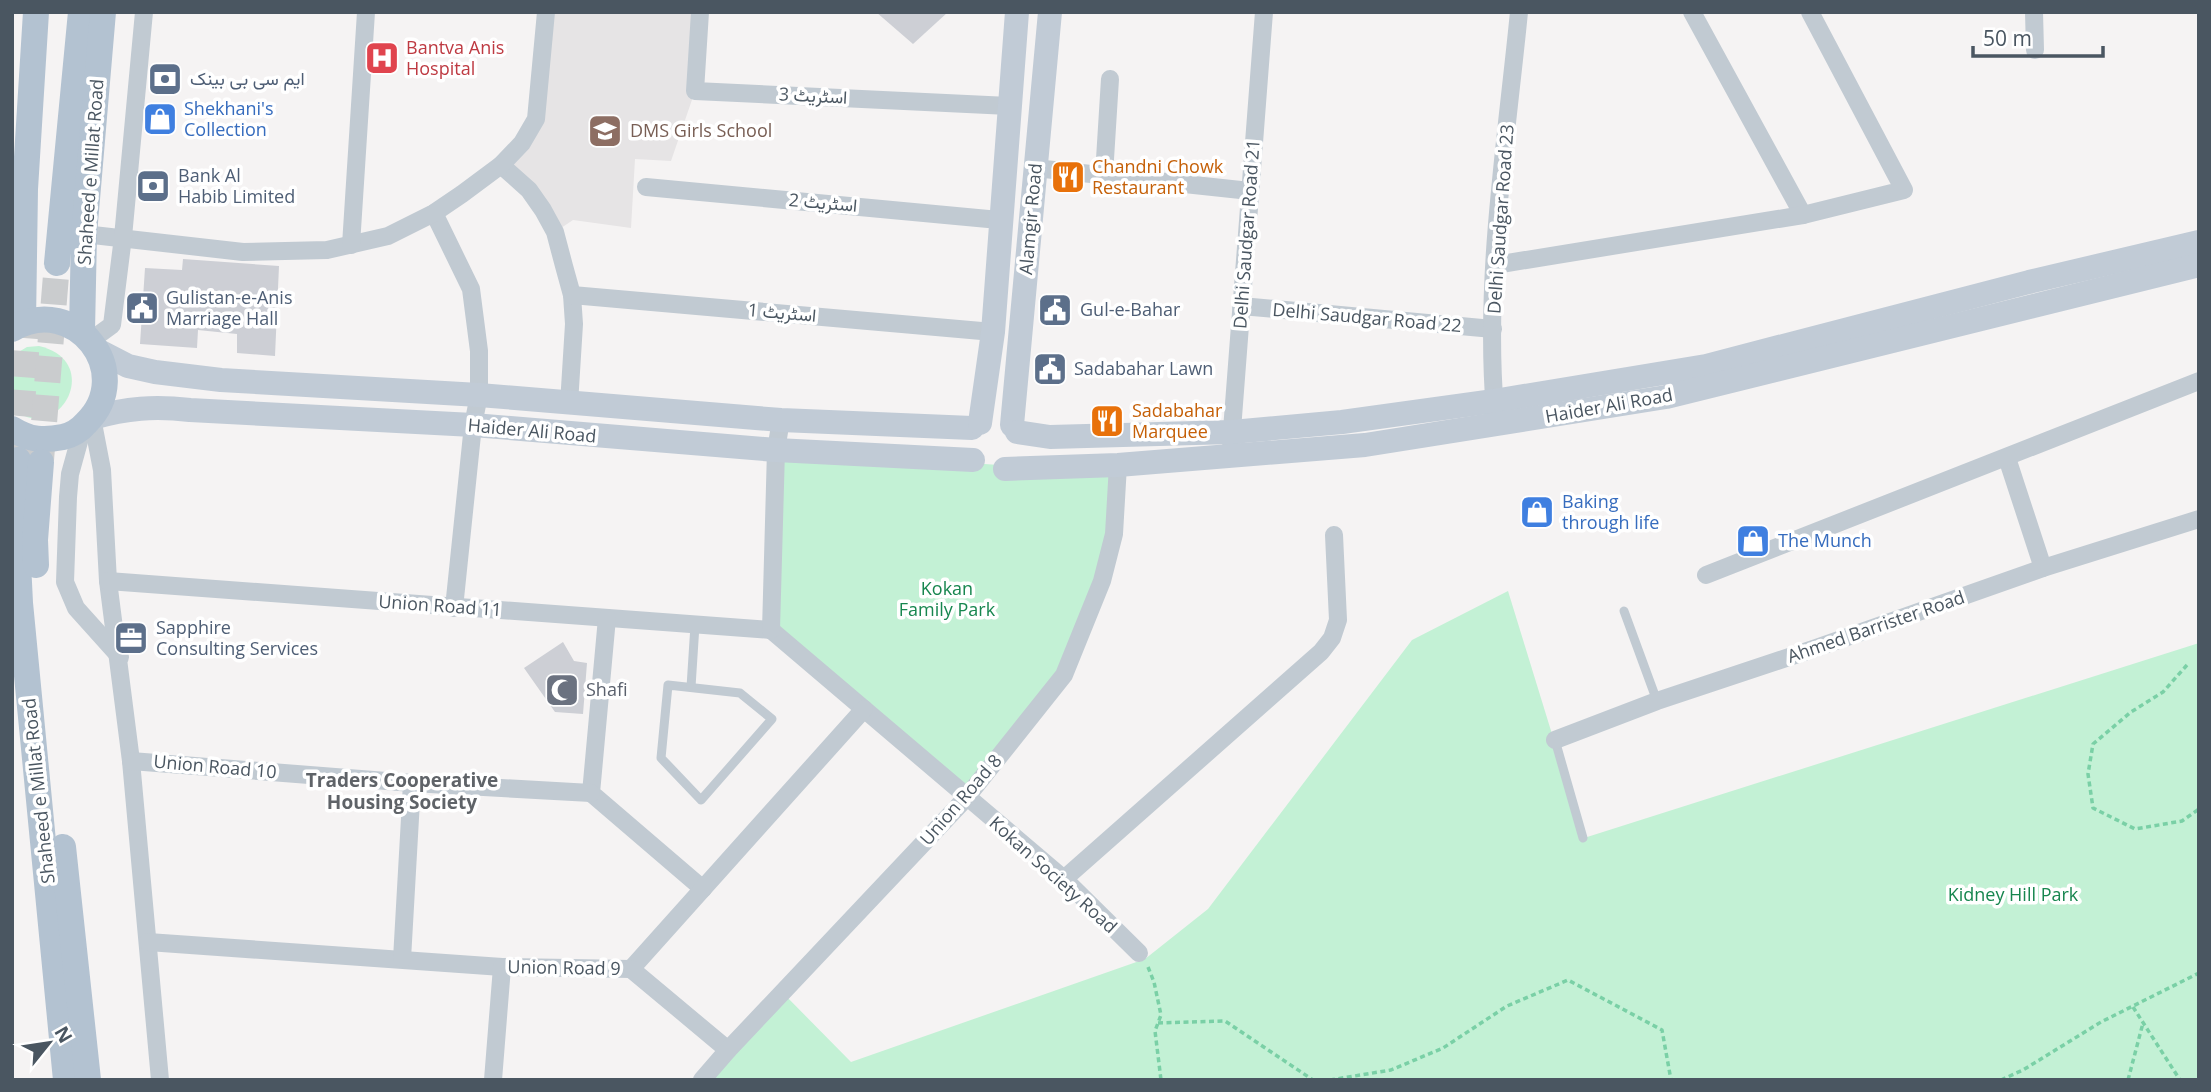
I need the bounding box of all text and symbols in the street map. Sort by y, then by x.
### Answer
scale bar [1973,14,2102,58]
text: 50 m [1983,24,2032,52]
place label: Bantva Anis Hospital [406,35,504,80]
hospital icon: Bantva Anis Hospital [363,39,401,77]
bank icon: ایم سی بی بینک [146,60,184,98]
place label: ایم سی بی بینک [190,66,305,91]
street label: Shaheed e Millat Road [72,78,108,266]
street label: اسٹریٹ 3 [778,81,848,109]
place label: Shekhani's Collection [184,96,274,141]
shop icon: Shekhani's Collection [141,100,179,138]
school or university icon: DMS Girls School [586,112,624,150]
place label: DMS Girls School [630,118,772,142]
street label: Delhi Saudgar Road 23 [1481,123,1519,314]
street label: Delhi Saudgar Road 21 [1227,138,1265,329]
place label: Chandni Chowk Restaurant [1092,154,1224,199]
restaurant icon: Chandni Chowk Restaurant [1049,158,1087,196]
street label: Alamgir Road [1013,162,1047,276]
place label: Bank Al Habib Limited [178,163,295,208]
bank icon: Bank Al Habib Limited [134,167,172,205]
street label: اسٹریٹ 2 [788,187,858,217]
place label: Gulistan-e-Anis Marriage Hall [166,285,292,330]
public building icon: Gulistan-e-Anis Marriage Hall [123,289,161,327]
public building icon: Gul-e-Bahar [1036,291,1074,329]
street label: اسٹریٹ 1 [747,297,817,327]
place label: Gul-e-Bahar [1080,297,1181,321]
street label: Delhi Saudgar Road 22 [1271,297,1463,337]
public building icon: Sadabahar Lawn [1031,350,1069,388]
place label: Sadabahar Lawn [1074,356,1213,380]
street label: Haider Ali Road [1543,382,1674,428]
place label: Sadabahar Marquee [1132,398,1223,443]
restaurant icon: Sadabahar Marquee [1088,402,1126,440]
street label: Haider Ali Road [467,412,597,448]
place label: Baking through life [1562,489,1659,534]
shop icon: Baking through life [1518,493,1556,531]
shop icon: The Munch [1734,522,1772,560]
place label: The Munch [1778,528,1872,552]
park label: Kokan Family Park [899,576,996,621]
street label: Ahmed Barrister Road [1784,584,1967,668]
street label: Union Road 11 [378,589,502,621]
place label: Sapphire Consulting Services [156,615,318,660]
office icon: Sapphire Consulting Services [112,619,150,657]
mosque icon: Shafi [543,671,581,709]
place label: Shafi [586,677,628,701]
street label: Shaheed e Millat Road [16,697,60,885]
street label: Union Road 10 [153,749,278,783]
street label: Union Road 8 [914,749,1006,850]
district label: Traders Cooperative Housing Society [306,767,498,815]
street label: Kokan Society Road [985,810,1123,938]
park label: Kidney Hill Park [1948,882,2079,906]
street label: Union Road 9 [507,954,621,980]
north arrow [14,1008,84,1078]
text: N [49,1021,79,1048]

